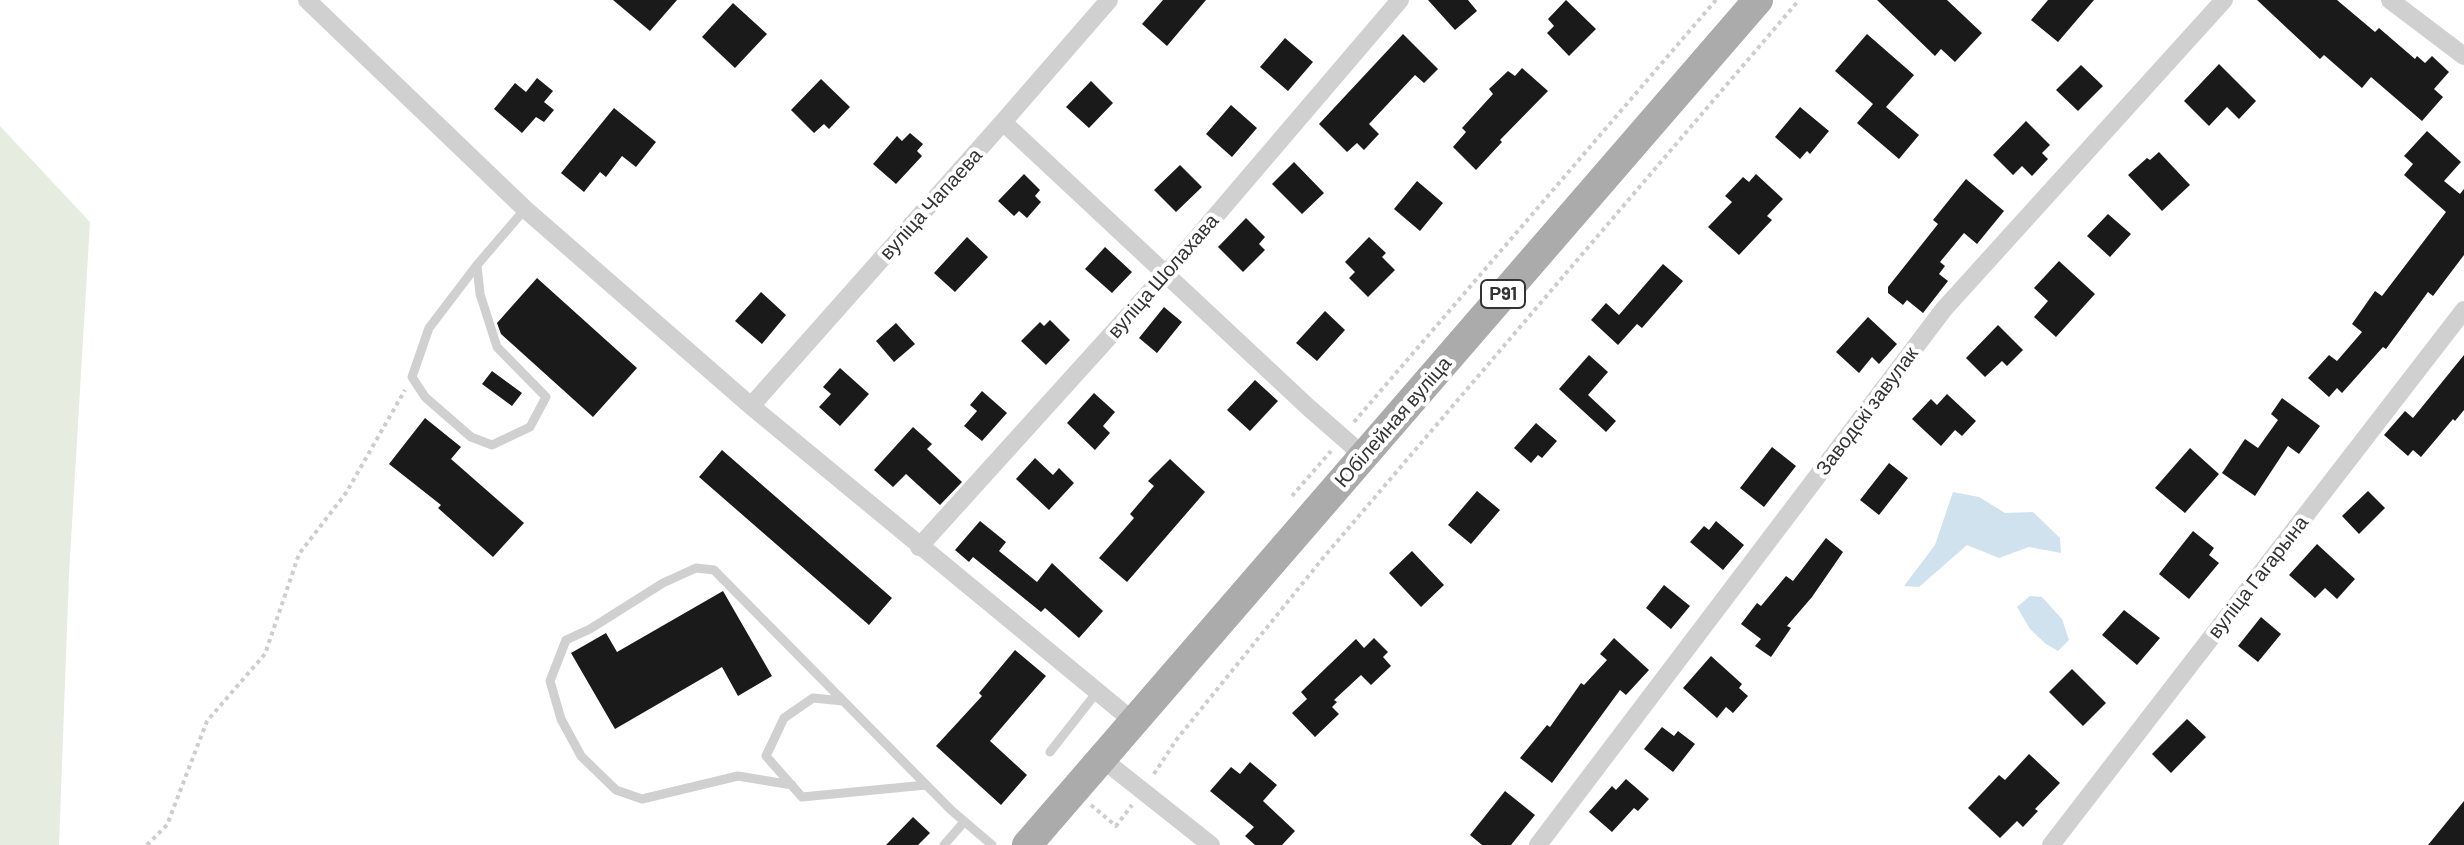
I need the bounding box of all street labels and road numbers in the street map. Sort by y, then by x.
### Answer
street label: вуліца Чапаева [875,143,987,265]
street label: вуліца Шолахава [1103,209,1223,343]
road number: Р91 [1481,280,1525,308]
street label: Заводскі завулак [1811,342,1923,480]
street label: Юбілейная вуліца [1330,352,1456,492]
street label: вуліца Гагарына [2203,511,2313,643]

